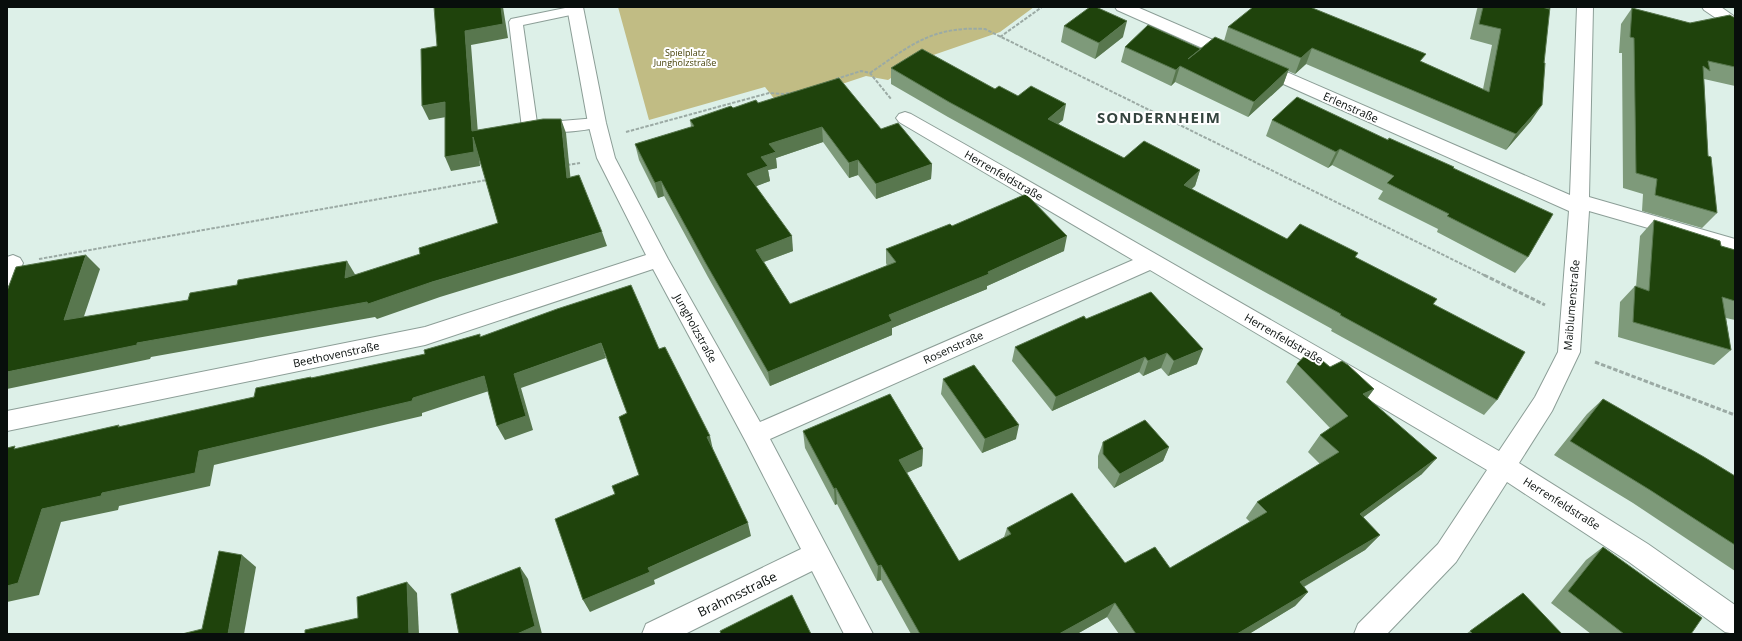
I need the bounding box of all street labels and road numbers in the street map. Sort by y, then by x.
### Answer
street label: Erlenstraße [1321,88,1381,126]
street label: Herrenfeldstraße [962,146,1046,204]
street label: Maiblumenstraße [1560,259,1582,351]
street label: Jungholzstraße [670,290,721,365]
street label: Herrenfeldstraße [1242,309,1326,367]
street label: Rosenstraße [921,327,985,367]
street label: Beethovenstraße [291,338,381,370]
street label: Herrenfeldstraße [1521,473,1603,533]
street label: Brahmsstraße [694,567,780,621]

